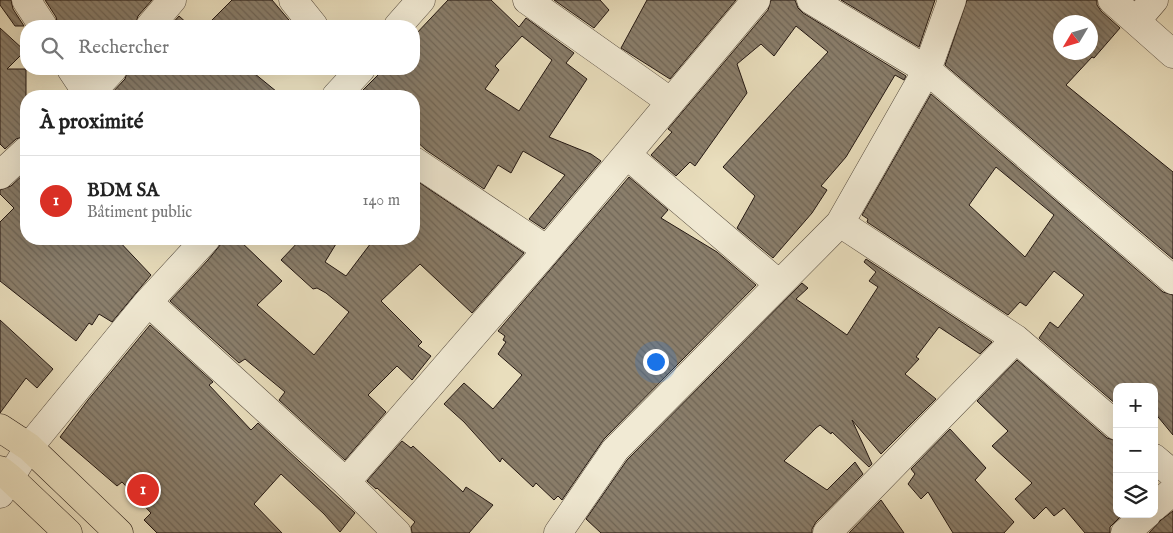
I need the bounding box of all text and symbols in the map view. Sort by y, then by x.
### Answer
north arrow [1053,15,1098,60]
search box [20,20,420,75]
icon: search [38,34,66,62]
text: Rechercher [78,36,169,60]
text: À proximité [40,109,143,136]
text: BDM SA [87,179,159,203]
text: 1 [53,191,59,211]
text: 140 m [362,191,400,211]
text: Bâtiment public [87,203,192,223]
your location [643,349,669,375]
map controls [1113,383,1158,518]
button: + [1113,383,1158,428]
button: − [1113,428,1158,473]
pin: 1 [127,471,159,509]
button: layers [1113,473,1158,518]

